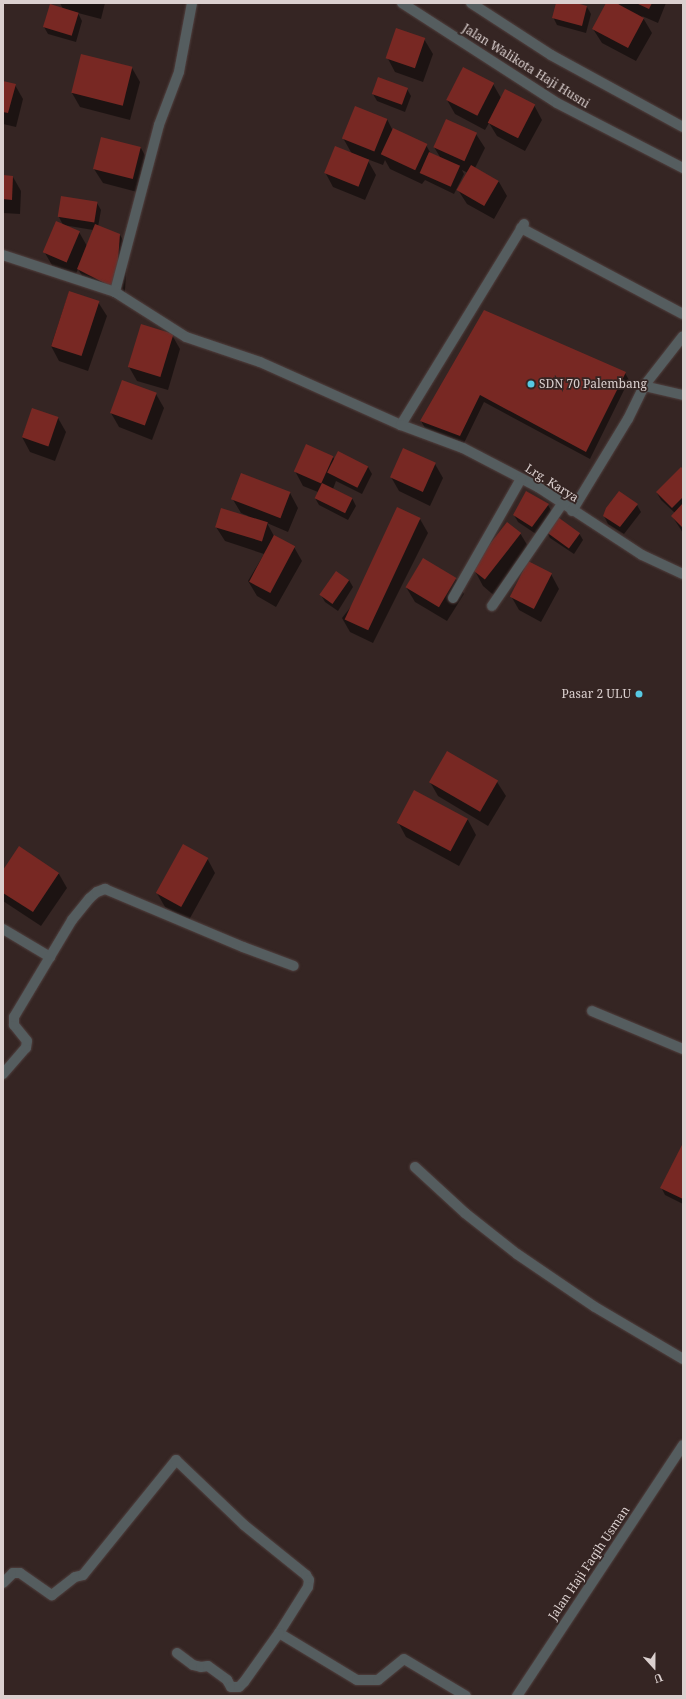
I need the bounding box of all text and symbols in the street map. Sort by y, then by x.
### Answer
street label: Jalan Walikota Haji Husni [460,21,592,111]
place label: SDN 70 Palembang [539,377,647,391]
marker: SDN 70 Palembang [526,379,536,389]
street label: Lrg. Karya [523,461,581,505]
place label: Pasar 2 ULU [562,687,631,701]
marker: Pasar 2 ULU [634,689,644,699]
street label: Jalan Haji Faqih Usman [545,1503,633,1623]
north arrow [634,1647,674,1687]
text: U [652,1670,665,1687]

